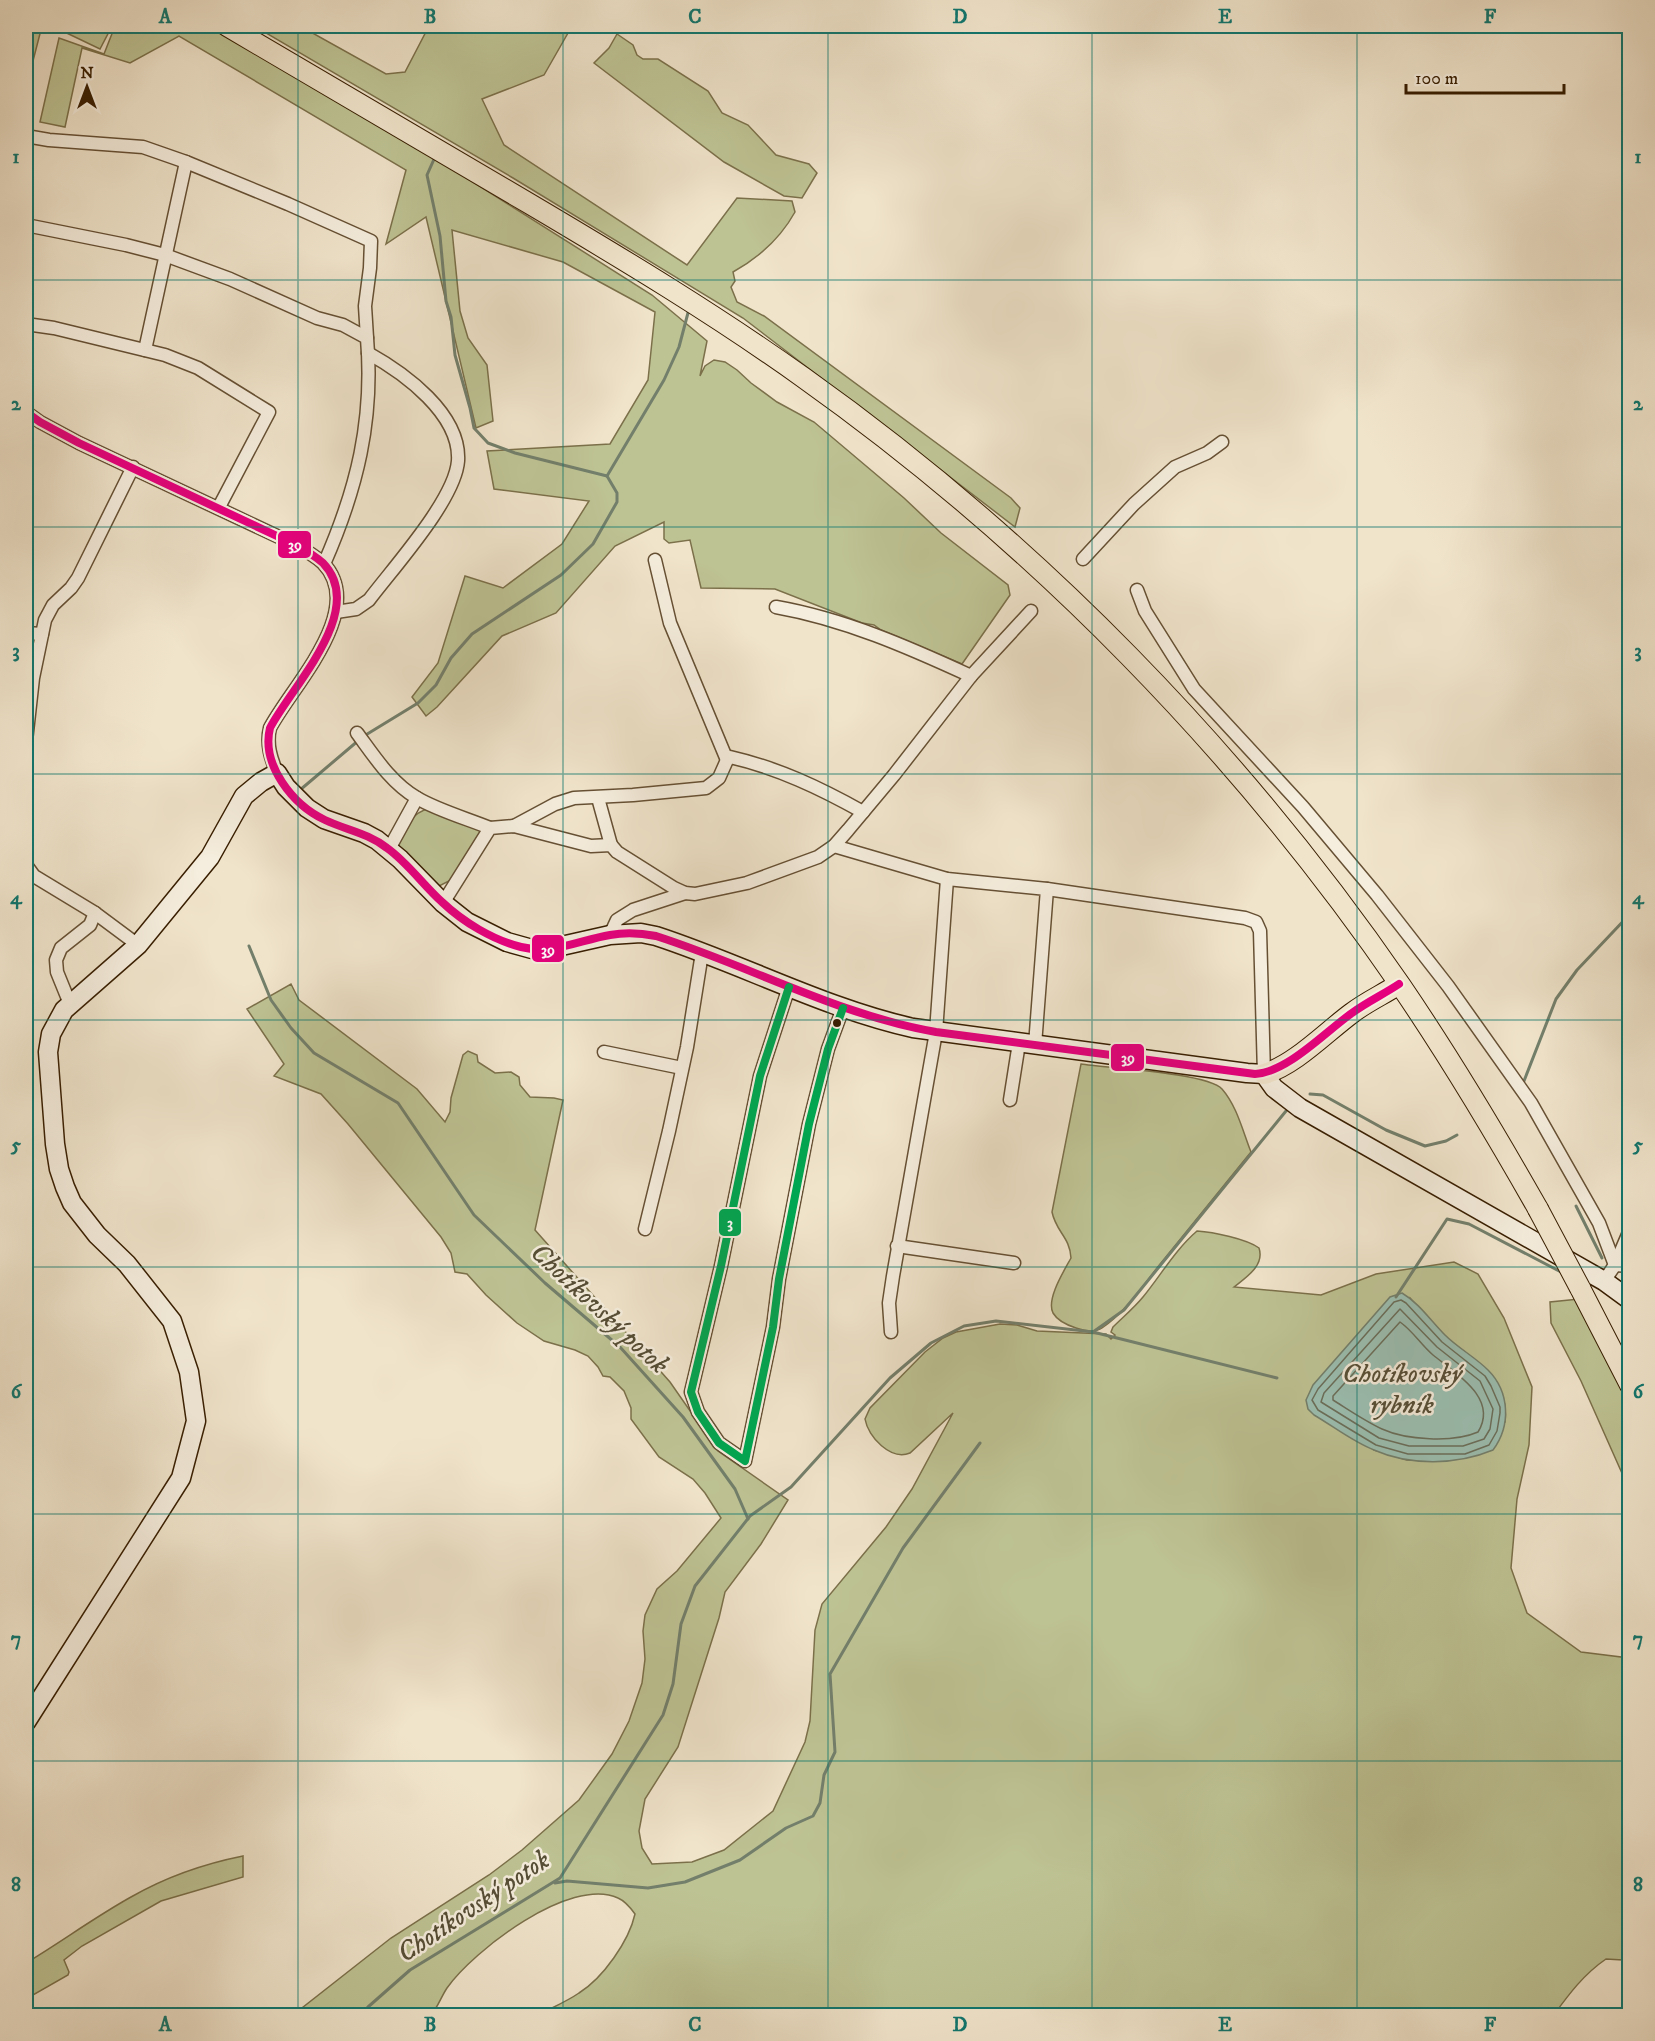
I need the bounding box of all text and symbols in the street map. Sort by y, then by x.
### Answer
text: A [158,5,173,30]
text: B [424,5,436,30]
text: C [688,5,702,30]
text: D [953,5,968,30]
text: E [1218,5,1232,30]
text: F [1484,5,1497,30]
north arrow [57,57,117,117]
scale bar [1406,57,1564,95]
text: N [80,63,94,83]
text: 100 m [1415,68,1458,90]
text: 1 [12,145,20,170]
text: 1 [1634,145,1642,170]
text: 2 [11,392,22,417]
text: 2 [1633,392,1644,417]
line badge: 39 [277,530,312,559]
text: 39 [288,535,302,555]
text: 3 [12,639,20,664]
text: 3 [1634,639,1642,664]
text: 4 [10,886,23,911]
text: 4 [1632,886,1645,911]
line badge: 39 [531,934,565,963]
text: 39 [541,940,555,960]
unlabelled marker [831,1017,843,1029]
line badge: 39 [1110,1043,1145,1072]
text: 39 [1121,1048,1135,1068]
text: 5 [10,1133,21,1158]
text: 5 [1632,1133,1643,1158]
line badge: 3 [718,1208,742,1237]
text: 3 [727,1213,733,1233]
water label: Chotíkovský potok [523,1236,676,1382]
water label: Chotíkovský rybník [1342,1357,1464,1422]
text: 6 [11,1380,23,1405]
text: 6 [1633,1380,1645,1405]
text: 7 [11,1627,21,1652]
text: 7 [1633,1627,1643,1652]
water label: Chotíkovský potok [391,1843,557,1970]
text: 8 [11,1873,21,1898]
text: 8 [1633,1873,1643,1898]
text: A [158,2013,173,2038]
text: B [424,2013,436,2038]
text: C [688,2013,702,2038]
text: D [953,2013,968,2038]
text: E [1218,2013,1232,2038]
text: F [1484,2013,1497,2038]

